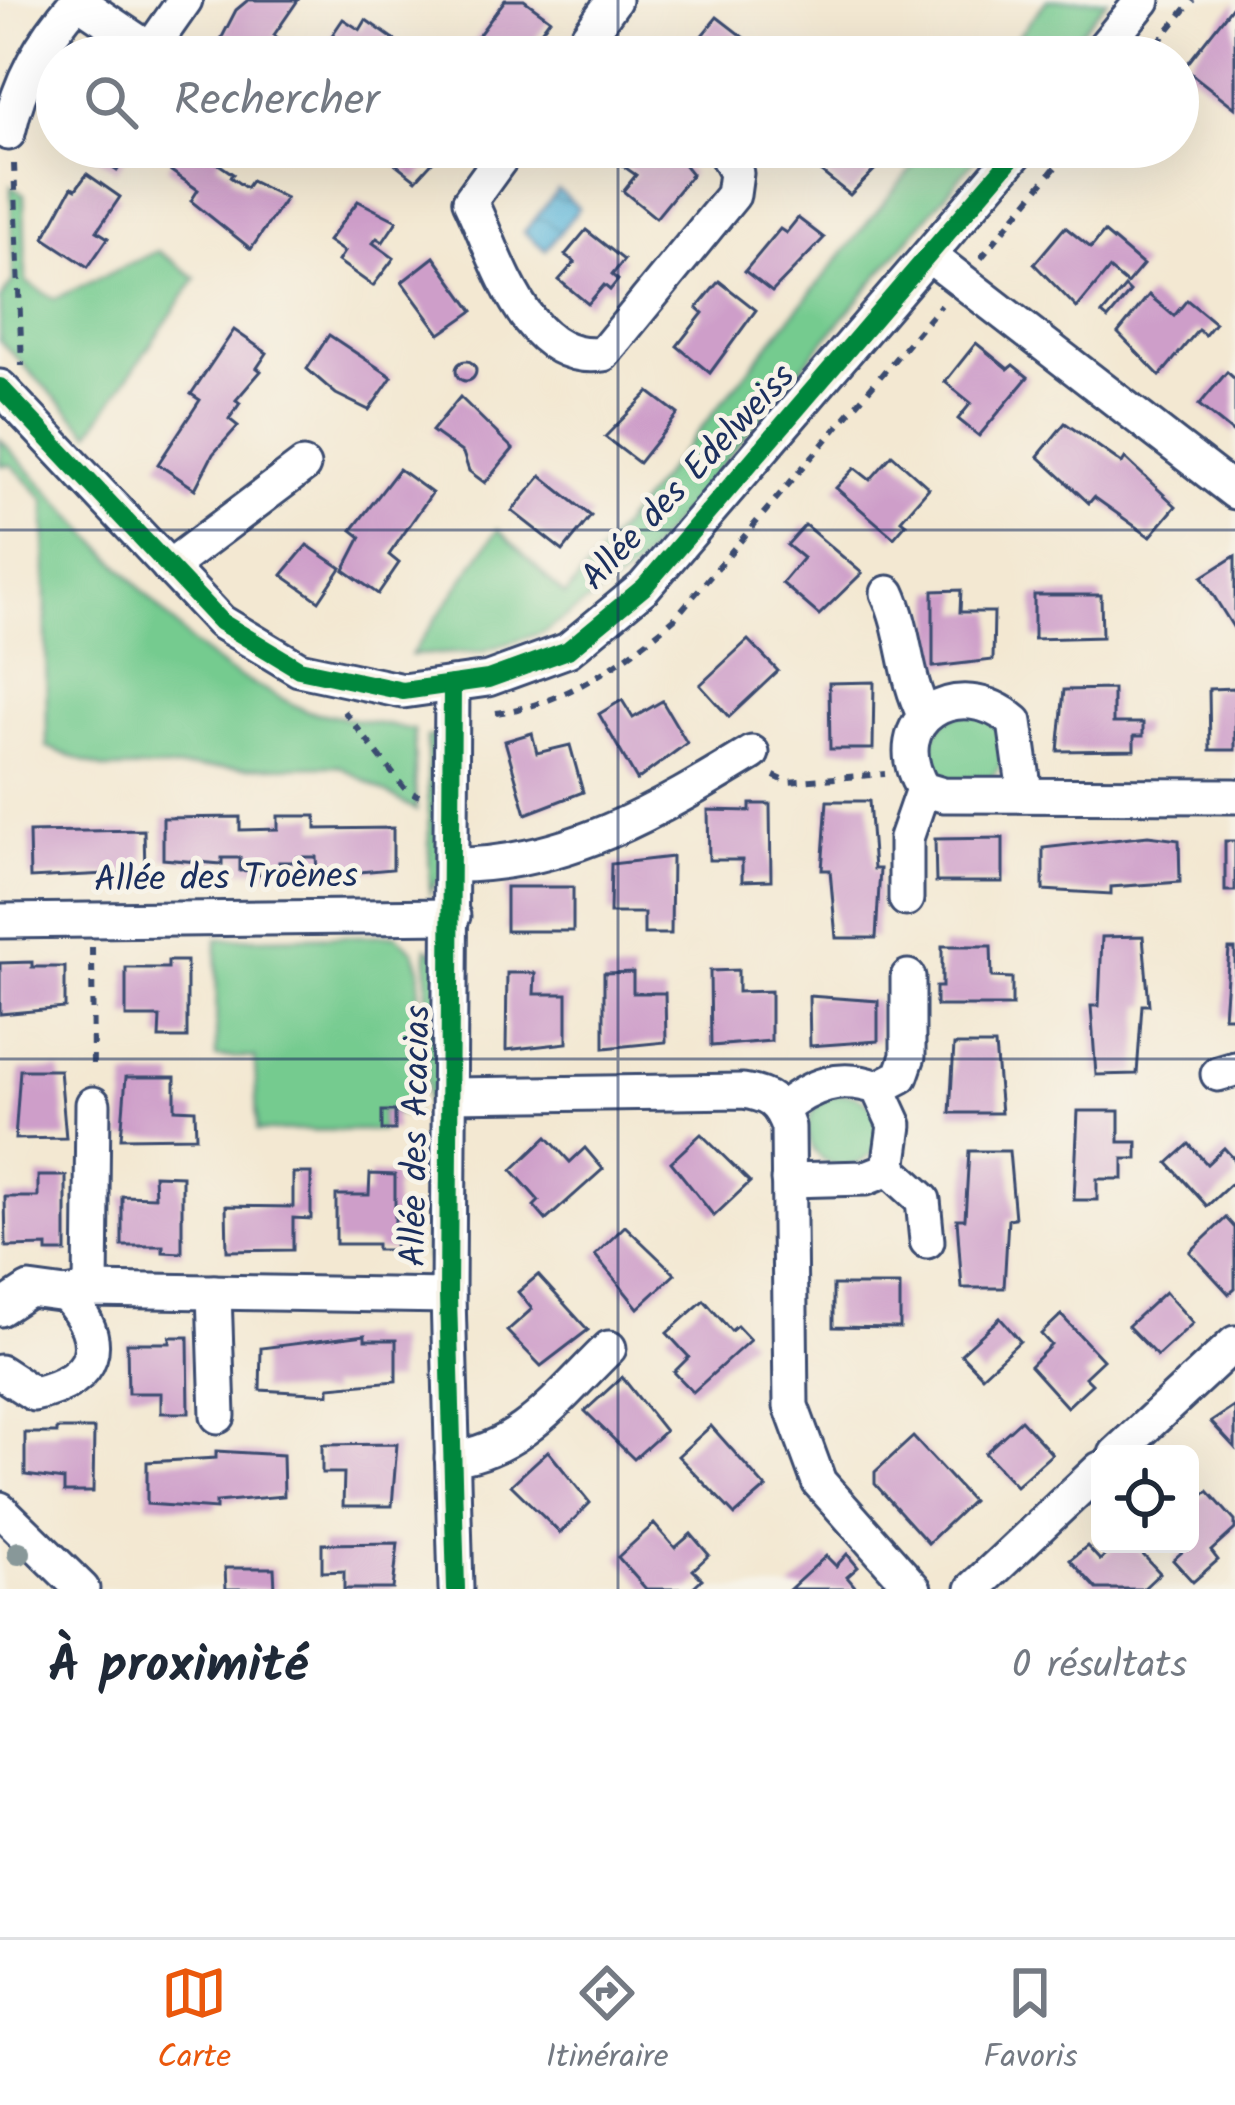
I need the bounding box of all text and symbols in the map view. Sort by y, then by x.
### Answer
search box [36,36,1199,168]
text: Rechercher [174,66,379,138]
icon: search [78,69,144,135]
street label: Allée des Edelweiss [568,351,810,605]
street label: Allée des Troènes [94,848,358,910]
street label: Allée des Acacias [386,1005,448,1267]
map controls [1091,1445,1199,1553]
button: locate [1091,1445,1199,1553]
text: À proximité [48,1627,308,1708]
text: 0 résultats [1012,1636,1187,1698]
tab: Carte [157,1960,231,2085]
tab: Itinéraire [546,1960,669,2085]
tab: Favoris [983,1960,1078,2085]

